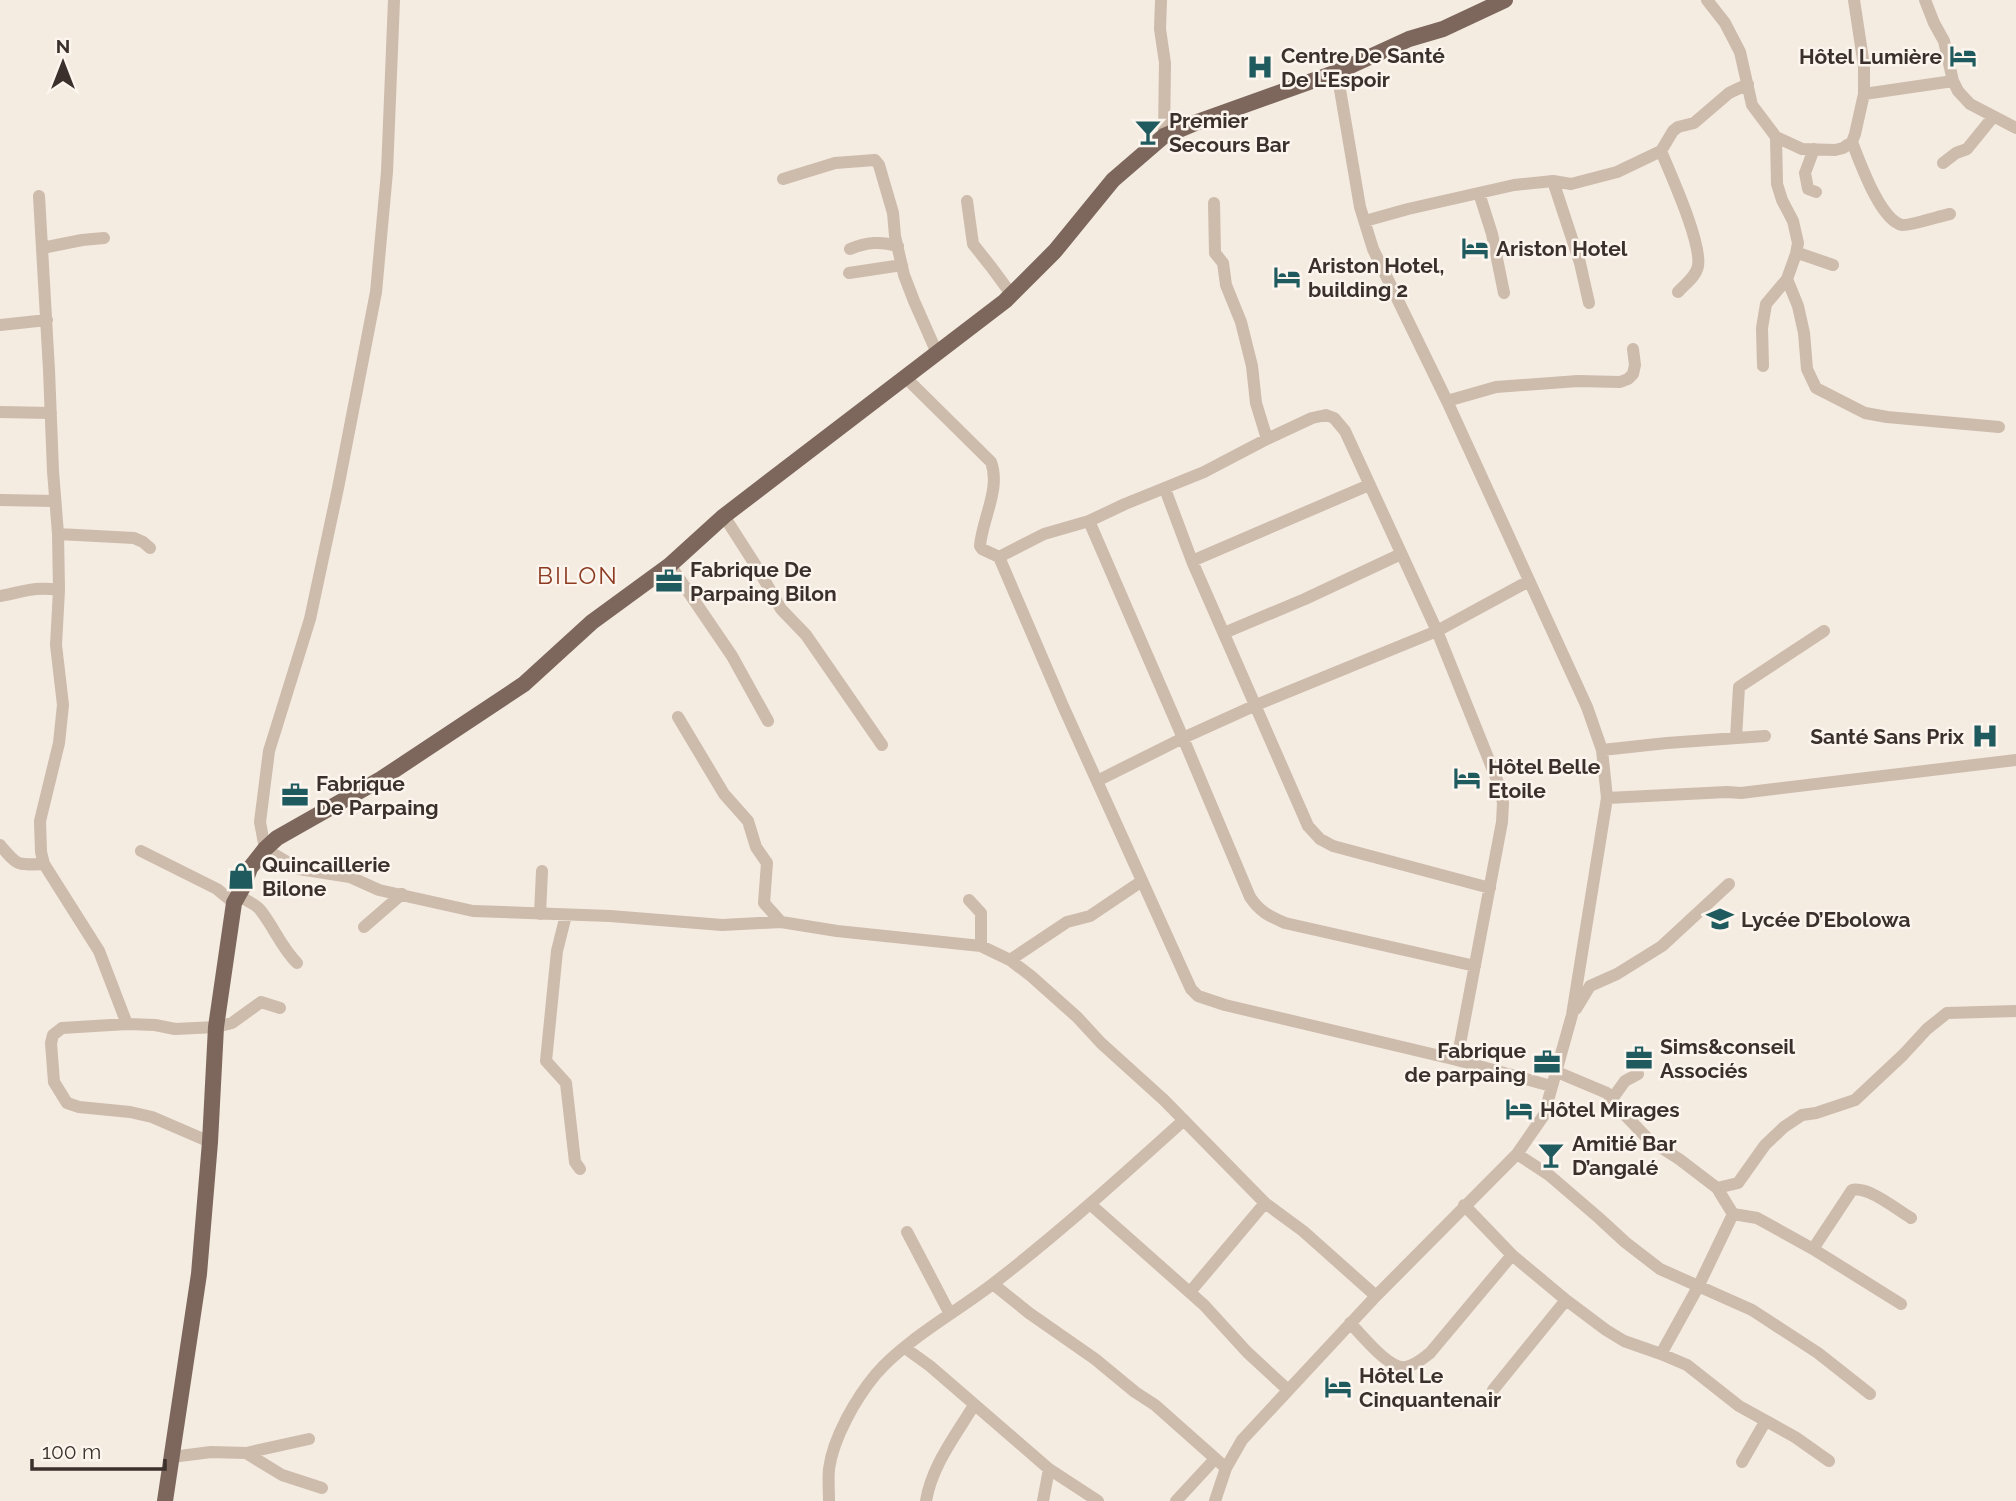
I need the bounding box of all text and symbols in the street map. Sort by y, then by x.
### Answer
north arrow [28,28,98,98]
text: N [56,35,70,57]
hotel icon: Hôtel Lumière [1948,41,1978,71]
place label: Centre De Santé De L’Espoir [1281,43,1445,92]
place label: Hôtel Lumière [1799,44,1942,69]
hospital icon: Centre De Santé De L’Espoir [1245,52,1275,82]
place label: Premier Secours Bar [1169,108,1290,157]
bar icon: Premier Secours Bar [1133,117,1163,147]
hotel icon: Ariston Hotel [1460,233,1490,263]
place label: Ariston Hotel [1496,236,1628,261]
place label: Ariston Hotel, building 2 [1308,253,1444,302]
hotel icon: Ariston Hotel, building 2 [1272,262,1302,292]
place label: Fabrique De Parpaing Bilon [690,557,837,606]
district label: BILON [537,561,619,590]
office icon: Fabrique De Parpaing Bilon [654,566,684,596]
hospital icon: Santé Sans Prix [1970,721,2000,751]
place label: Santé Sans Prix [1810,724,1965,749]
place label: Hôtel Belle Etoile [1488,754,1601,803]
hotel icon: Hôtel Belle Etoile [1452,763,1482,793]
place label: Fabrique De Parpaing [316,771,439,820]
office icon: Fabrique De Parpaing [280,780,310,810]
place label: Quincaillerie Bilone [262,852,390,901]
shop icon: Quincaillerie Bilone [226,861,256,891]
school or university icon: Lycée D’Ebolowa [1705,904,1735,934]
place label: Lycée D’Ebolowa [1741,907,1910,932]
place label: Sims&conseil Associés [1660,1034,1796,1083]
place label: Fabrique de parpaing [1405,1038,1526,1087]
office icon: Sims&conseil Associés [1624,1043,1654,1073]
office icon: Fabrique de parpaing [1532,1047,1562,1077]
hotel icon: Hôtel Mirages [1504,1094,1534,1124]
place label: Hôtel Mirages [1540,1097,1680,1122]
place label: Amitié Bar D’angalé [1572,1131,1677,1180]
bar icon: Amitié Bar D’angalé [1536,1140,1566,1170]
place label: Hôtel Le Cinquantenair [1359,1363,1501,1412]
hotel icon: Hôtel Le Cinquantenair [1323,1372,1353,1402]
scale bar [32,1428,164,1472]
text: 100 m [42,1439,101,1464]

